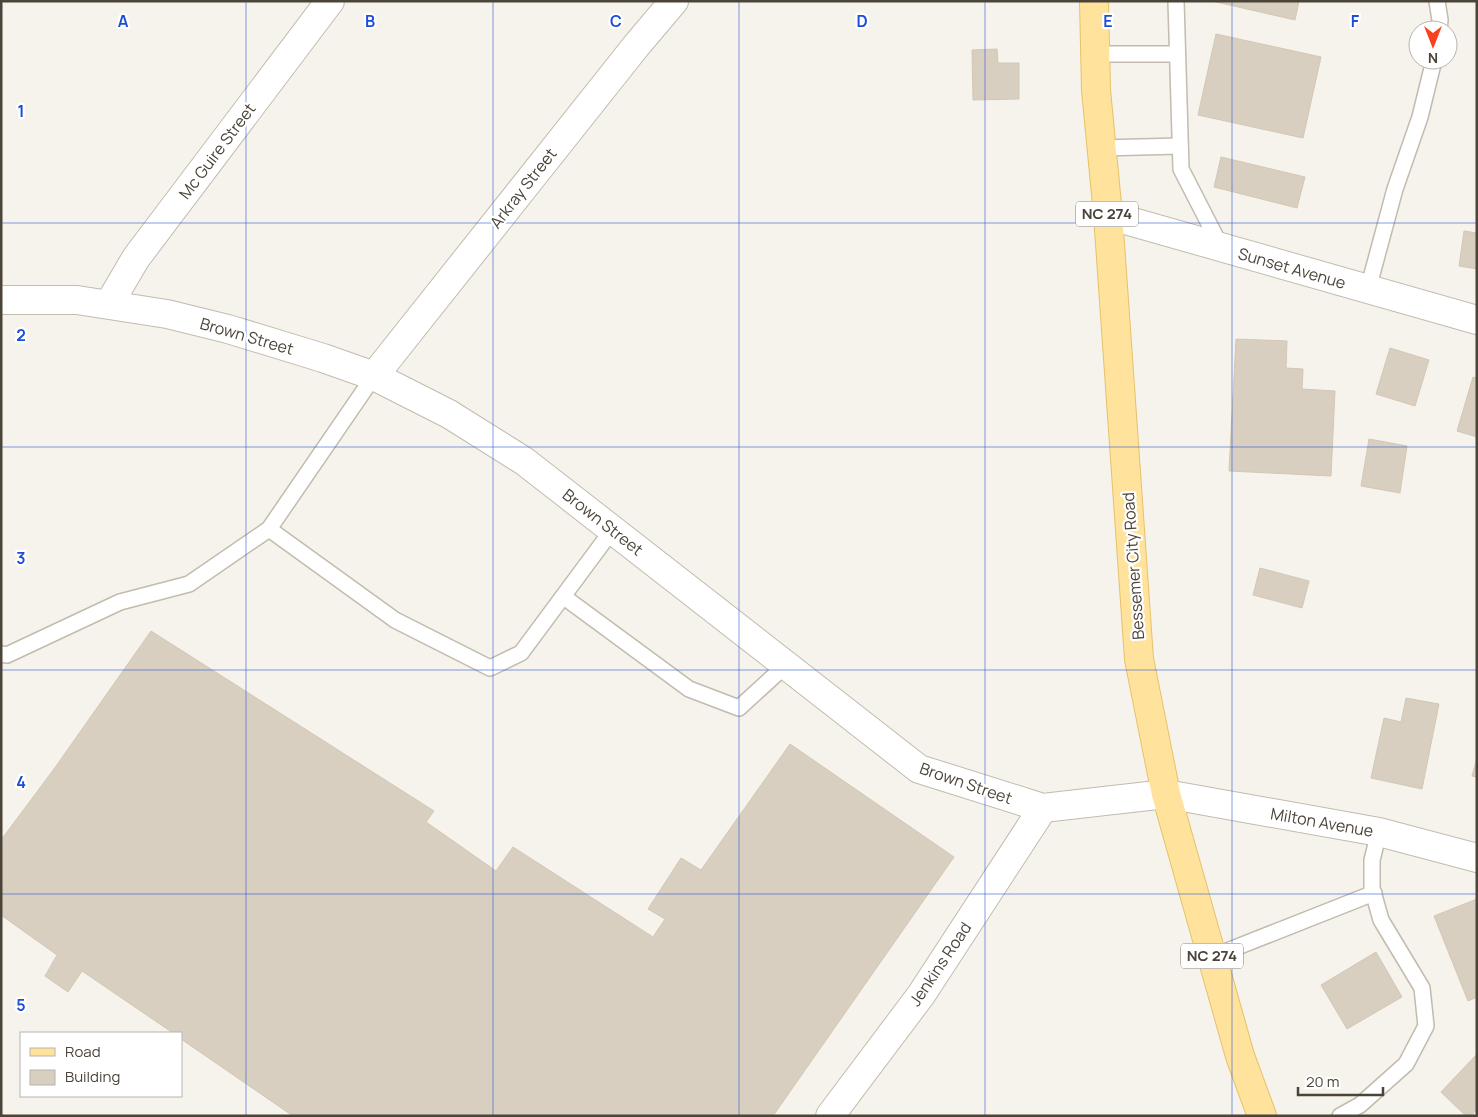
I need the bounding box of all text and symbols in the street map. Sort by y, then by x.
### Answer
text: A [118,10,129,32]
text: B [365,10,375,32]
text: C [610,10,622,32]
text: D [856,10,868,32]
text: E [1103,10,1113,32]
text: F [1351,10,1360,32]
north arrow [1408,20,1458,70]
text: N [1428,49,1438,68]
street label: Mc Guire Street [174,98,260,204]
text: 1 [17,100,25,122]
street label: Arkray Street [485,143,561,233]
road number: NC 274 [1076,202,1138,226]
street label: Sunset Avenue [1236,242,1348,294]
street label: Brown Street [198,312,296,360]
text: 2 [16,324,26,346]
street label: Brown Street [558,484,648,560]
street label: Bessemer City Road [1117,491,1149,641]
text: 3 [16,547,26,569]
street label: Brown Street [917,757,1015,809]
text: 4 [16,771,26,793]
street label: Milton Avenue [1269,802,1375,842]
street label: Jenkins Road [904,918,976,1010]
road number: NC 274 [1181,944,1243,968]
text: 5 [16,994,26,1016]
legend [20,1032,182,1097]
text: Road [65,1041,101,1062]
scale bar [1298,1064,1383,1096]
text: Building [65,1066,120,1087]
text: 20 m [1306,1071,1339,1092]

